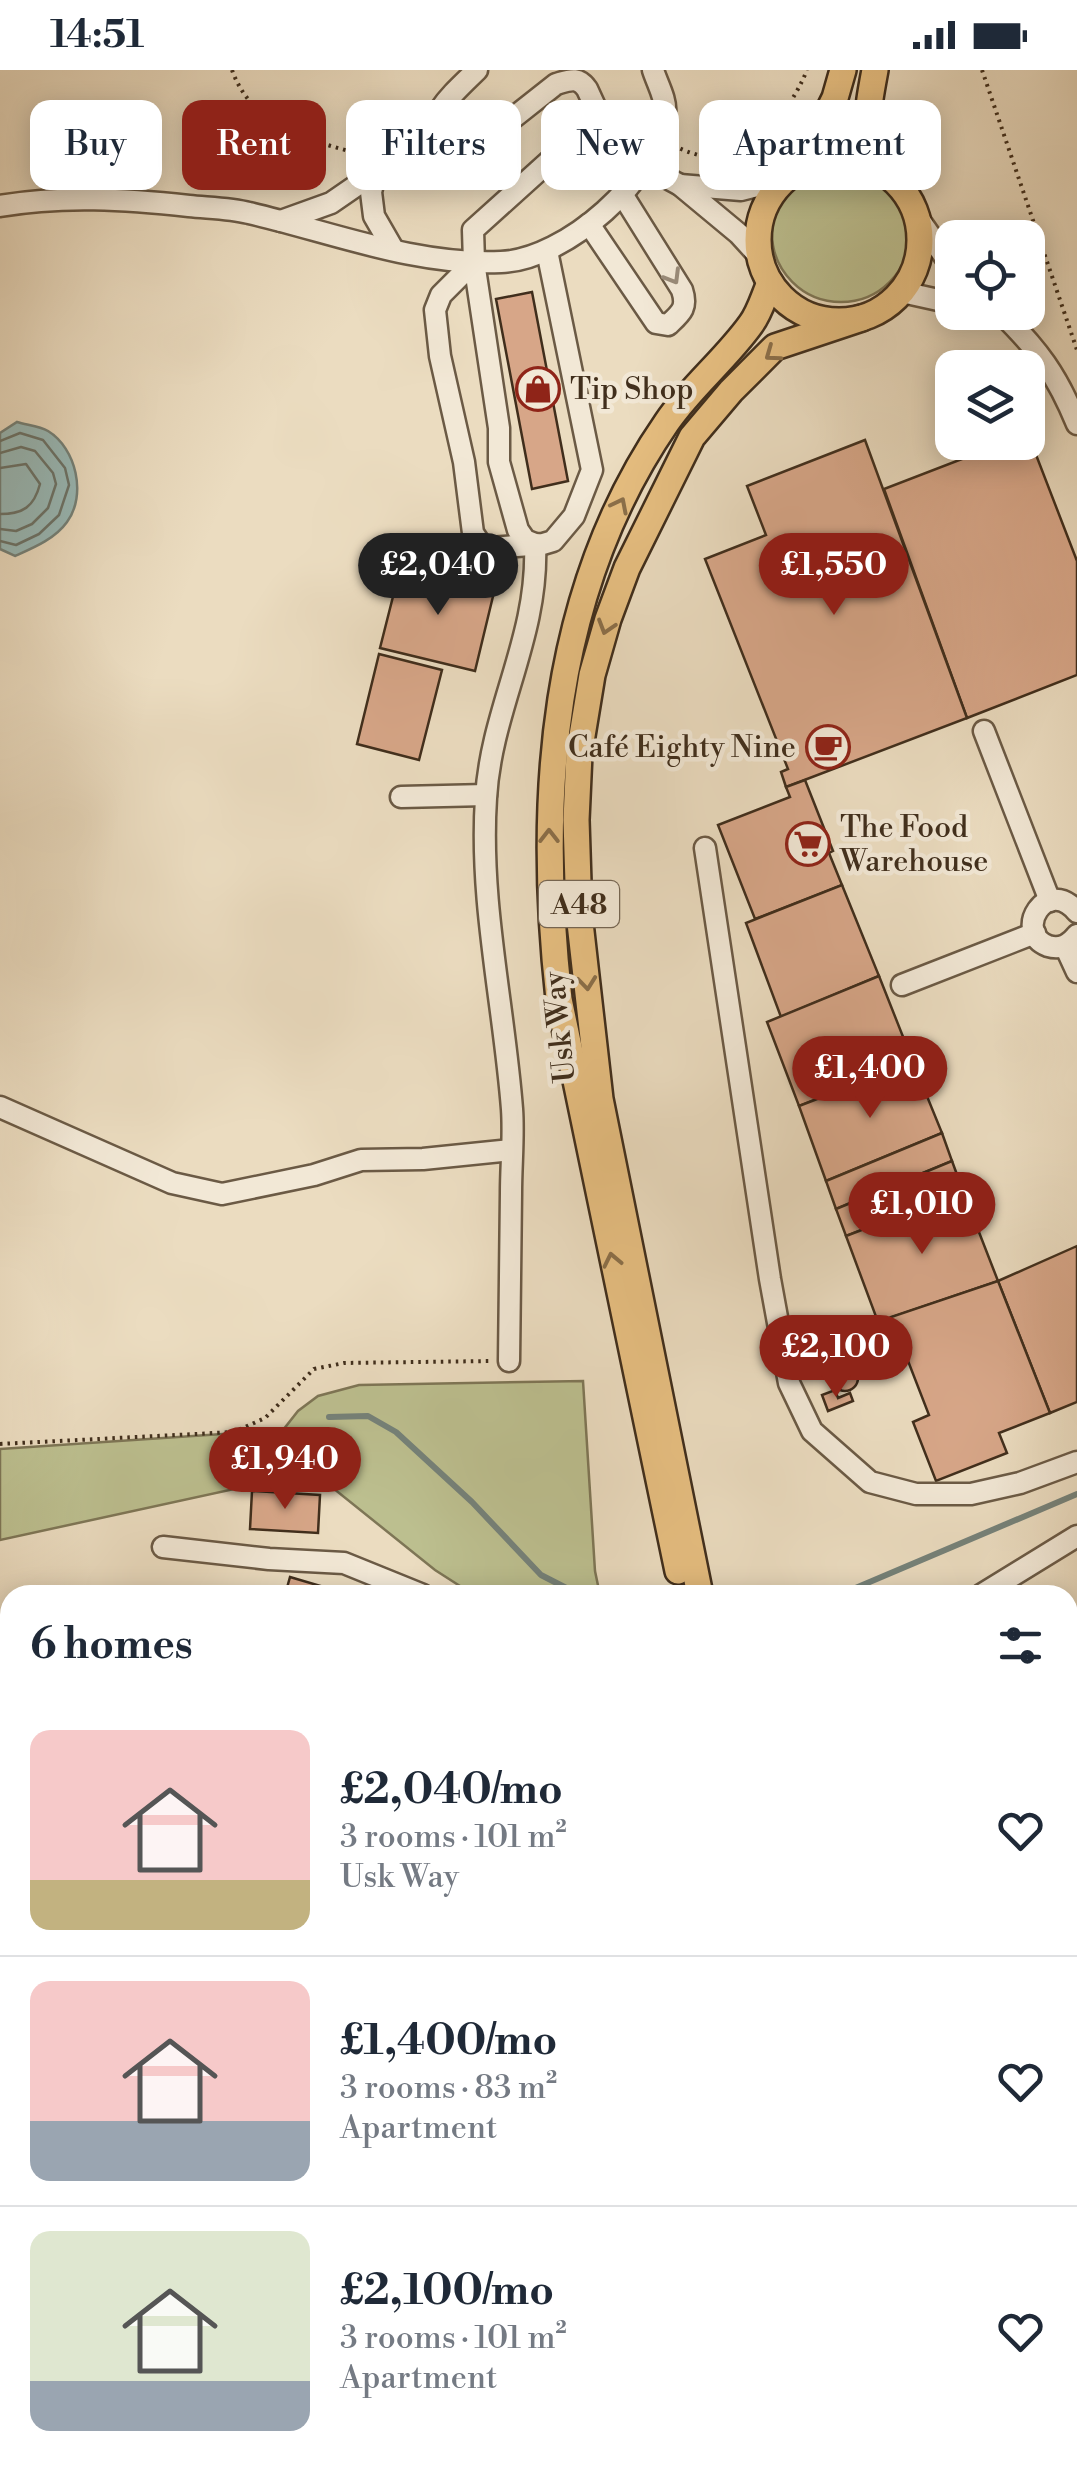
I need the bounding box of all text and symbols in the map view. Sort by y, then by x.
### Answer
text: 14:51 [50,12,144,59]
chip: Buy [30,100,162,190]
chip: Rent [182,100,326,190]
chip: Filters [346,100,521,190]
chip: New [541,100,679,190]
chip: Apartment [699,100,941,190]
map controls [935,220,1045,460]
button: locate [935,220,1045,330]
one-way arrow [661,266,680,284]
one-way arrow [765,342,783,360]
button: layers [935,350,1045,460]
shop icon: Tip Shop [515,366,561,412]
place label: Tip Shop [570,371,694,409]
one-way arrow [608,498,627,516]
pin: £2,040 [357,533,519,618]
pin: £1,550 [753,533,915,618]
text: £2,040 [380,545,496,585]
text: £1,550 [781,545,887,585]
one-way arrow [597,618,618,635]
cafe icon: Café Eighty Nine [805,724,851,770]
place label: Café Eighty Nine [568,729,796,767]
place label: The Food Warehouse [839,809,988,881]
supermarket icon: The Food Warehouse [785,821,831,867]
one-way arrow [539,827,560,843]
road number: A48 [539,881,619,927]
street label: Usk Way [535,969,585,1084]
one-way arrow [576,976,597,992]
pin: £1,400 [789,1036,951,1121]
text: £1,400 [814,1048,926,1088]
pin: £1,010 [841,1172,1003,1257]
text: £1,010 [870,1184,974,1224]
one-way arrow [602,1252,623,1269]
pin: £2,100 [755,1315,917,1400]
text: £2,100 [782,1327,891,1367]
pin: £1,940 [204,1427,366,1512]
text: £1,940 [231,1439,339,1479]
icon: filters [993,1618,1048,1673]
text: 6 homes [30,1619,193,1672]
text: £2,040/mo [340,1764,563,1817]
icon: home [110,1770,230,1890]
icon: heart [993,1803,1048,1858]
text: 3 rooms · 101 m² [340,1817,567,1857]
text: Usk Way [340,1857,459,1897]
text: £1,400/mo [340,2015,557,2068]
icon: home [110,2021,230,2141]
icon: heart [993,2054,1048,2109]
text: 3 rooms · 83 m² [340,2068,557,2108]
text: Apartment [340,2108,497,2148]
text: £2,100/mo [340,2265,554,2318]
icon: home [110,2271,230,2391]
icon: heart [993,2304,1048,2359]
text: 3 rooms · 101 m² [340,2318,567,2358]
text: Apartment [340,2358,497,2398]

